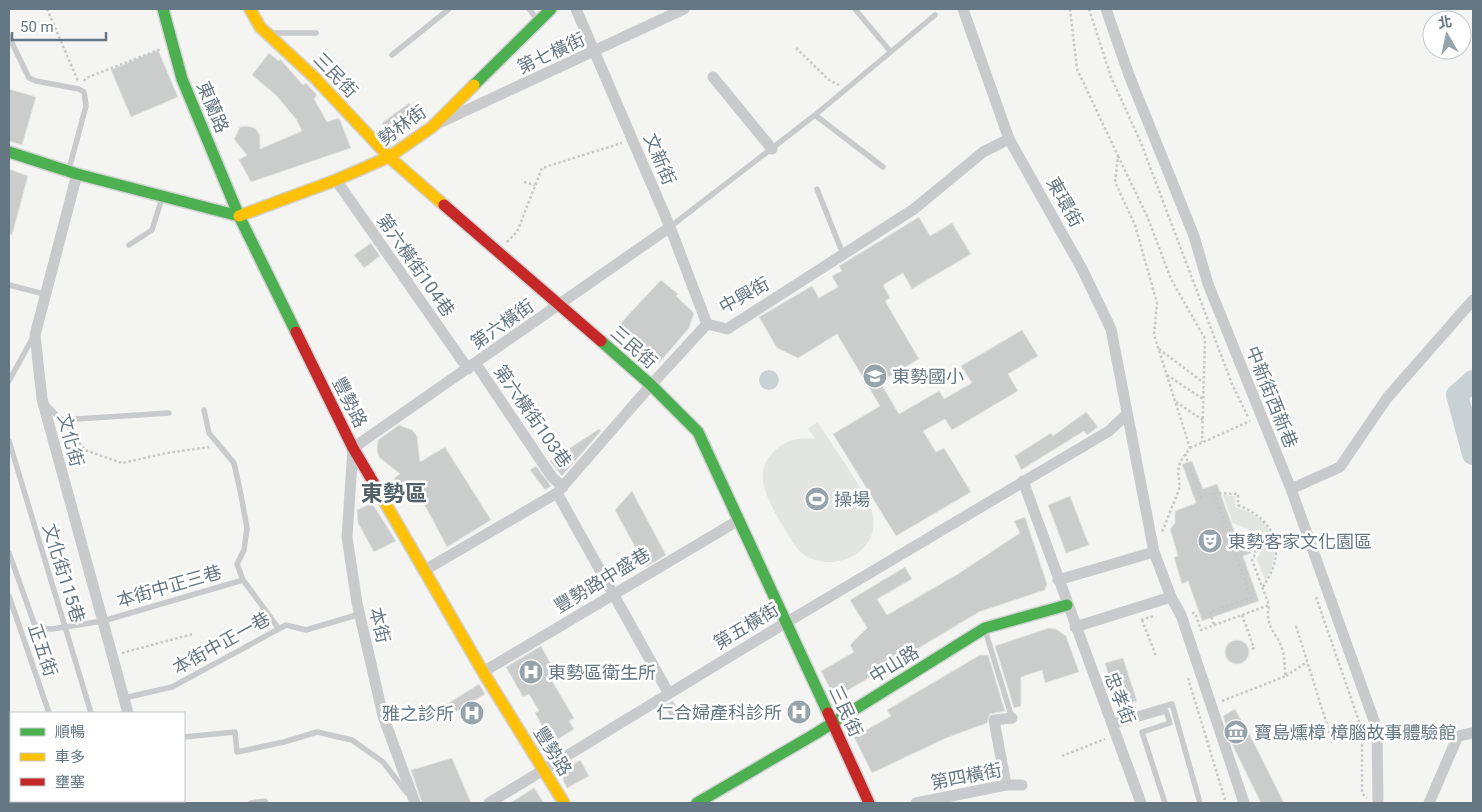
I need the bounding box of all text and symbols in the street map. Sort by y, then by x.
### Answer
scale bar [12,10,106,42]
north arrow [1422,10,1472,60]
text: 北 [1437,13,1453,31]
text: 50 m [20,18,54,36]
street label: 第七橫街 [514,28,588,78]
street label: 三民街 [310,48,362,102]
street label: 東蘭路 [193,78,233,136]
street label: 勢林街 [374,101,430,149]
street label: 文新街 [640,130,680,188]
street label: 東環街 [1043,173,1087,231]
street label: 第六橫街104巷 [373,210,459,320]
street label: 中興街 [715,273,773,317]
street label: 第六橫街 [466,295,538,353]
street label: 三民街 [607,321,661,373]
street label: 中新街西新巷 [1242,343,1302,451]
street label: 第六橫街103巷 [490,361,576,471]
school or university icon: 東勢國小 [862,363,888,389]
place label: 東勢國小 [892,366,964,387]
street label: 豐勢路 [328,373,372,431]
street label: 文化街 [54,411,88,469]
district label: 東勢區 [361,481,427,506]
sports icon: 操場 [804,486,830,512]
place label: 操場 [834,489,870,510]
street label: 文化街115巷 [39,521,89,625]
theatre icon: 東勢客家文化園區 [1197,528,1223,554]
place label: 東勢客家文化園區 [1228,531,1372,552]
street label: 豐勢路中盛巷 [550,543,654,617]
street label: 本街中正三巷 [114,561,224,611]
street label: 第五橫街 [710,598,782,654]
street label: 本街 [366,605,394,645]
street label: 本街中正一巷 [169,608,273,678]
street label: 正五街 [24,621,62,679]
street label: 中山路 [866,641,922,687]
hospital icon: 東勢區衛生所 [518,659,544,685]
place label: 東勢區衛生所 [548,662,656,683]
street label: 忠孝街 [1101,669,1139,727]
street label: 三民街 [825,682,867,740]
hospital icon: 仁合婦產科診所 [786,699,812,725]
hospital icon: 雅之診所 [459,700,485,726]
place label: 仁合婦產科診所 [656,702,782,723]
place label: 雅之診所 [382,703,454,724]
legend [10,712,185,802]
museum icon: 寶島燻樟 樟腦故事體驗館 [1223,719,1249,745]
place label: 寶島燻樟 樟腦故事體驗館 [1254,722,1456,743]
text: 順暢 [55,723,85,741]
street label: 豐勢路 [530,723,576,779]
text: 車多 [55,748,85,766]
street label: 第四橫街 [929,759,1003,793]
text: 壅塞 [55,773,85,791]

